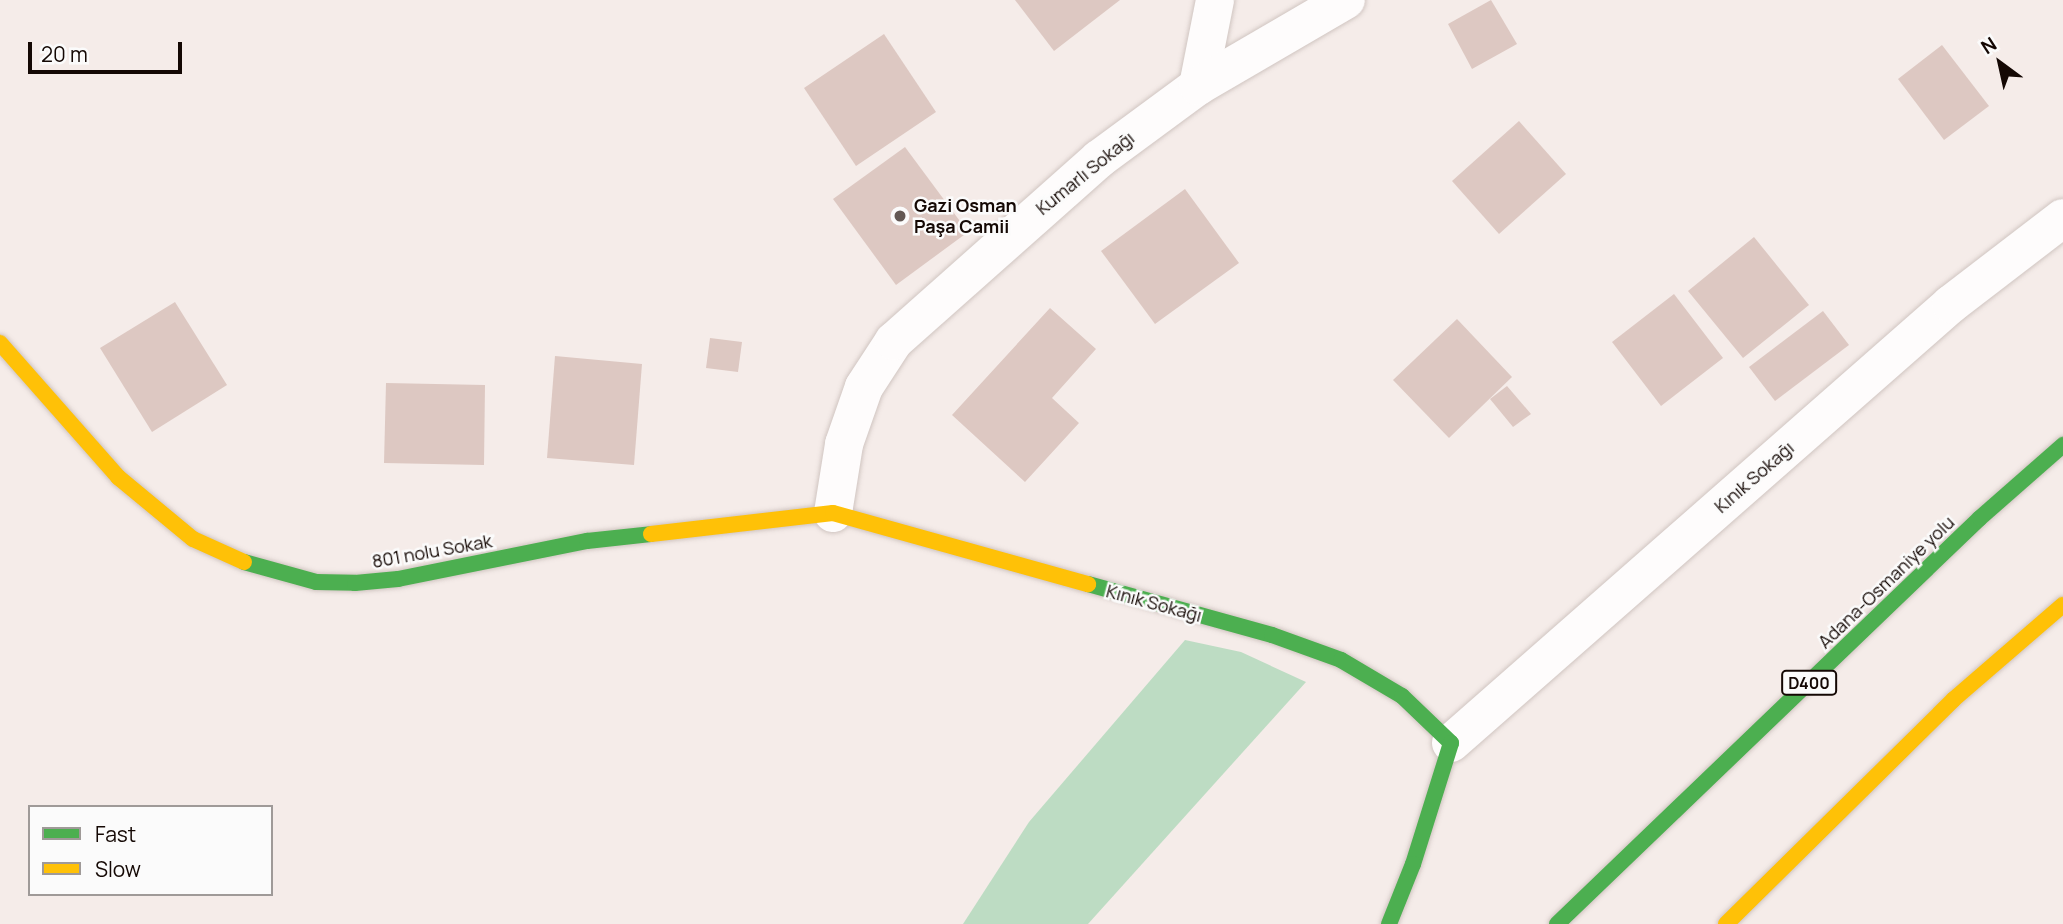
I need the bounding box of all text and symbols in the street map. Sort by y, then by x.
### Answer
scale bar [32,28,186,72]
north arrow [1965,28,2035,98]
text: N [1976,31,2001,60]
text: 20 m [41,40,88,68]
street label: Kumarlı Sokağı [1032,127,1138,219]
place label: Gazi Osman Paşa Camii [914,195,1017,238]
marker: Gazi Osman Paşa Camii [892,208,908,224]
street label: Kınık Sokağı [1710,437,1798,517]
street label: Adana-Osmaniye yolu [1813,511,1959,653]
street label: 801 nolu Sokak [370,530,494,572]
street label: Kınık Sokağı [1104,580,1204,626]
road number: D400 [1781,670,1837,696]
legend [28,805,273,896]
text: Fast [95,820,136,848]
text: Slow [95,855,141,883]

